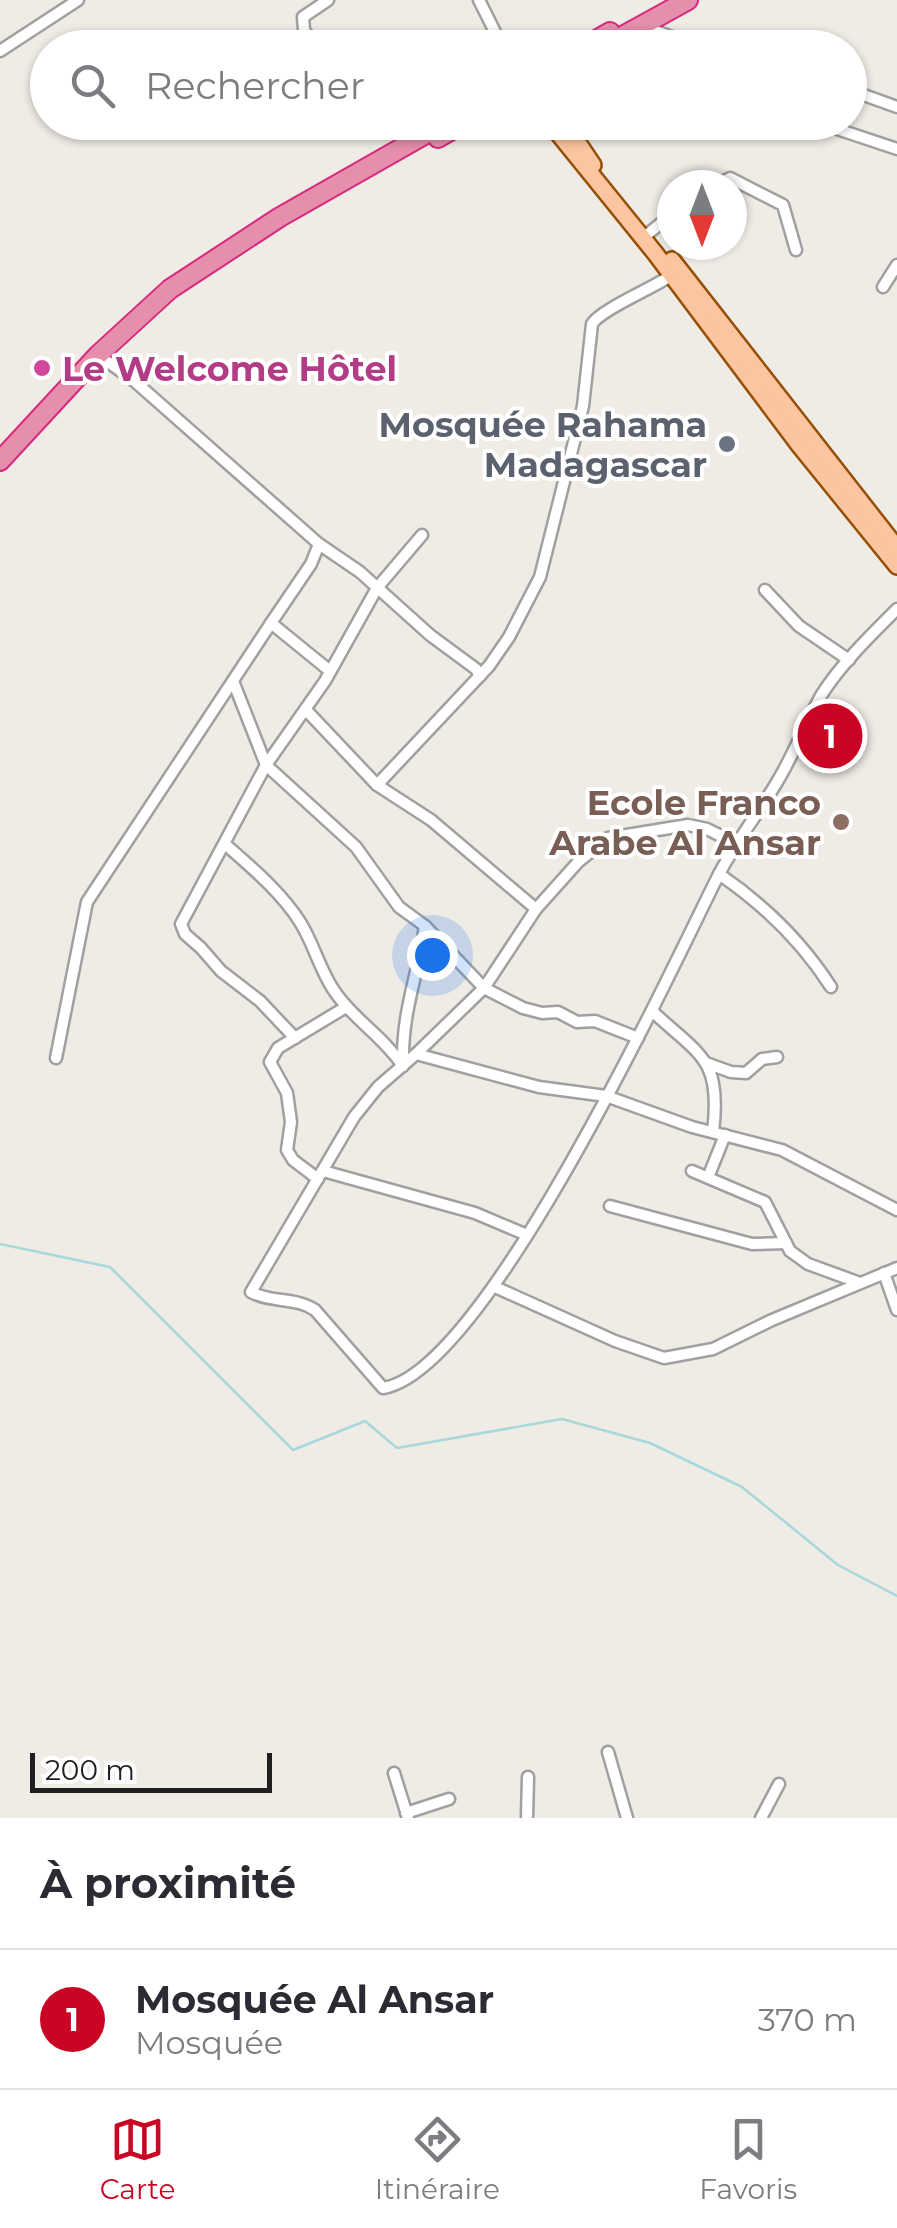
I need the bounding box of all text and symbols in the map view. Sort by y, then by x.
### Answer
search box [30,30,867,140]
icon: search [65,58,120,113]
text: Rechercher [145,62,365,109]
north arrow [657,170,747,260]
place label: Le Welcome Hôtel [62,347,397,390]
marker: Le Welcome Hôtel [31,357,53,379]
place label: Mosquée Rahama Madagascar [379,403,707,486]
marker: Mosquée Rahama Madagascar [716,433,738,455]
pin: 1 [798,698,862,774]
place label: Ecole Franco Arabe Al Ansar [548,781,821,864]
marker: Ecole Franco Arabe Al Ansar [830,811,852,833]
your location [407,930,458,981]
scale bar [30,1748,272,1792]
text: 200 m [45,1753,135,1787]
text: À proximité [40,1857,296,1909]
text: Mosquée Al Ansar [135,1976,494,2023]
text: 1 [66,2000,79,2039]
text: 370 m [758,2000,857,2039]
text: Mosquée [135,2023,283,2062]
tab: Carte [100,2112,175,2206]
tab: Itinéraire [375,2112,500,2206]
tab: Favoris [699,2112,797,2206]

